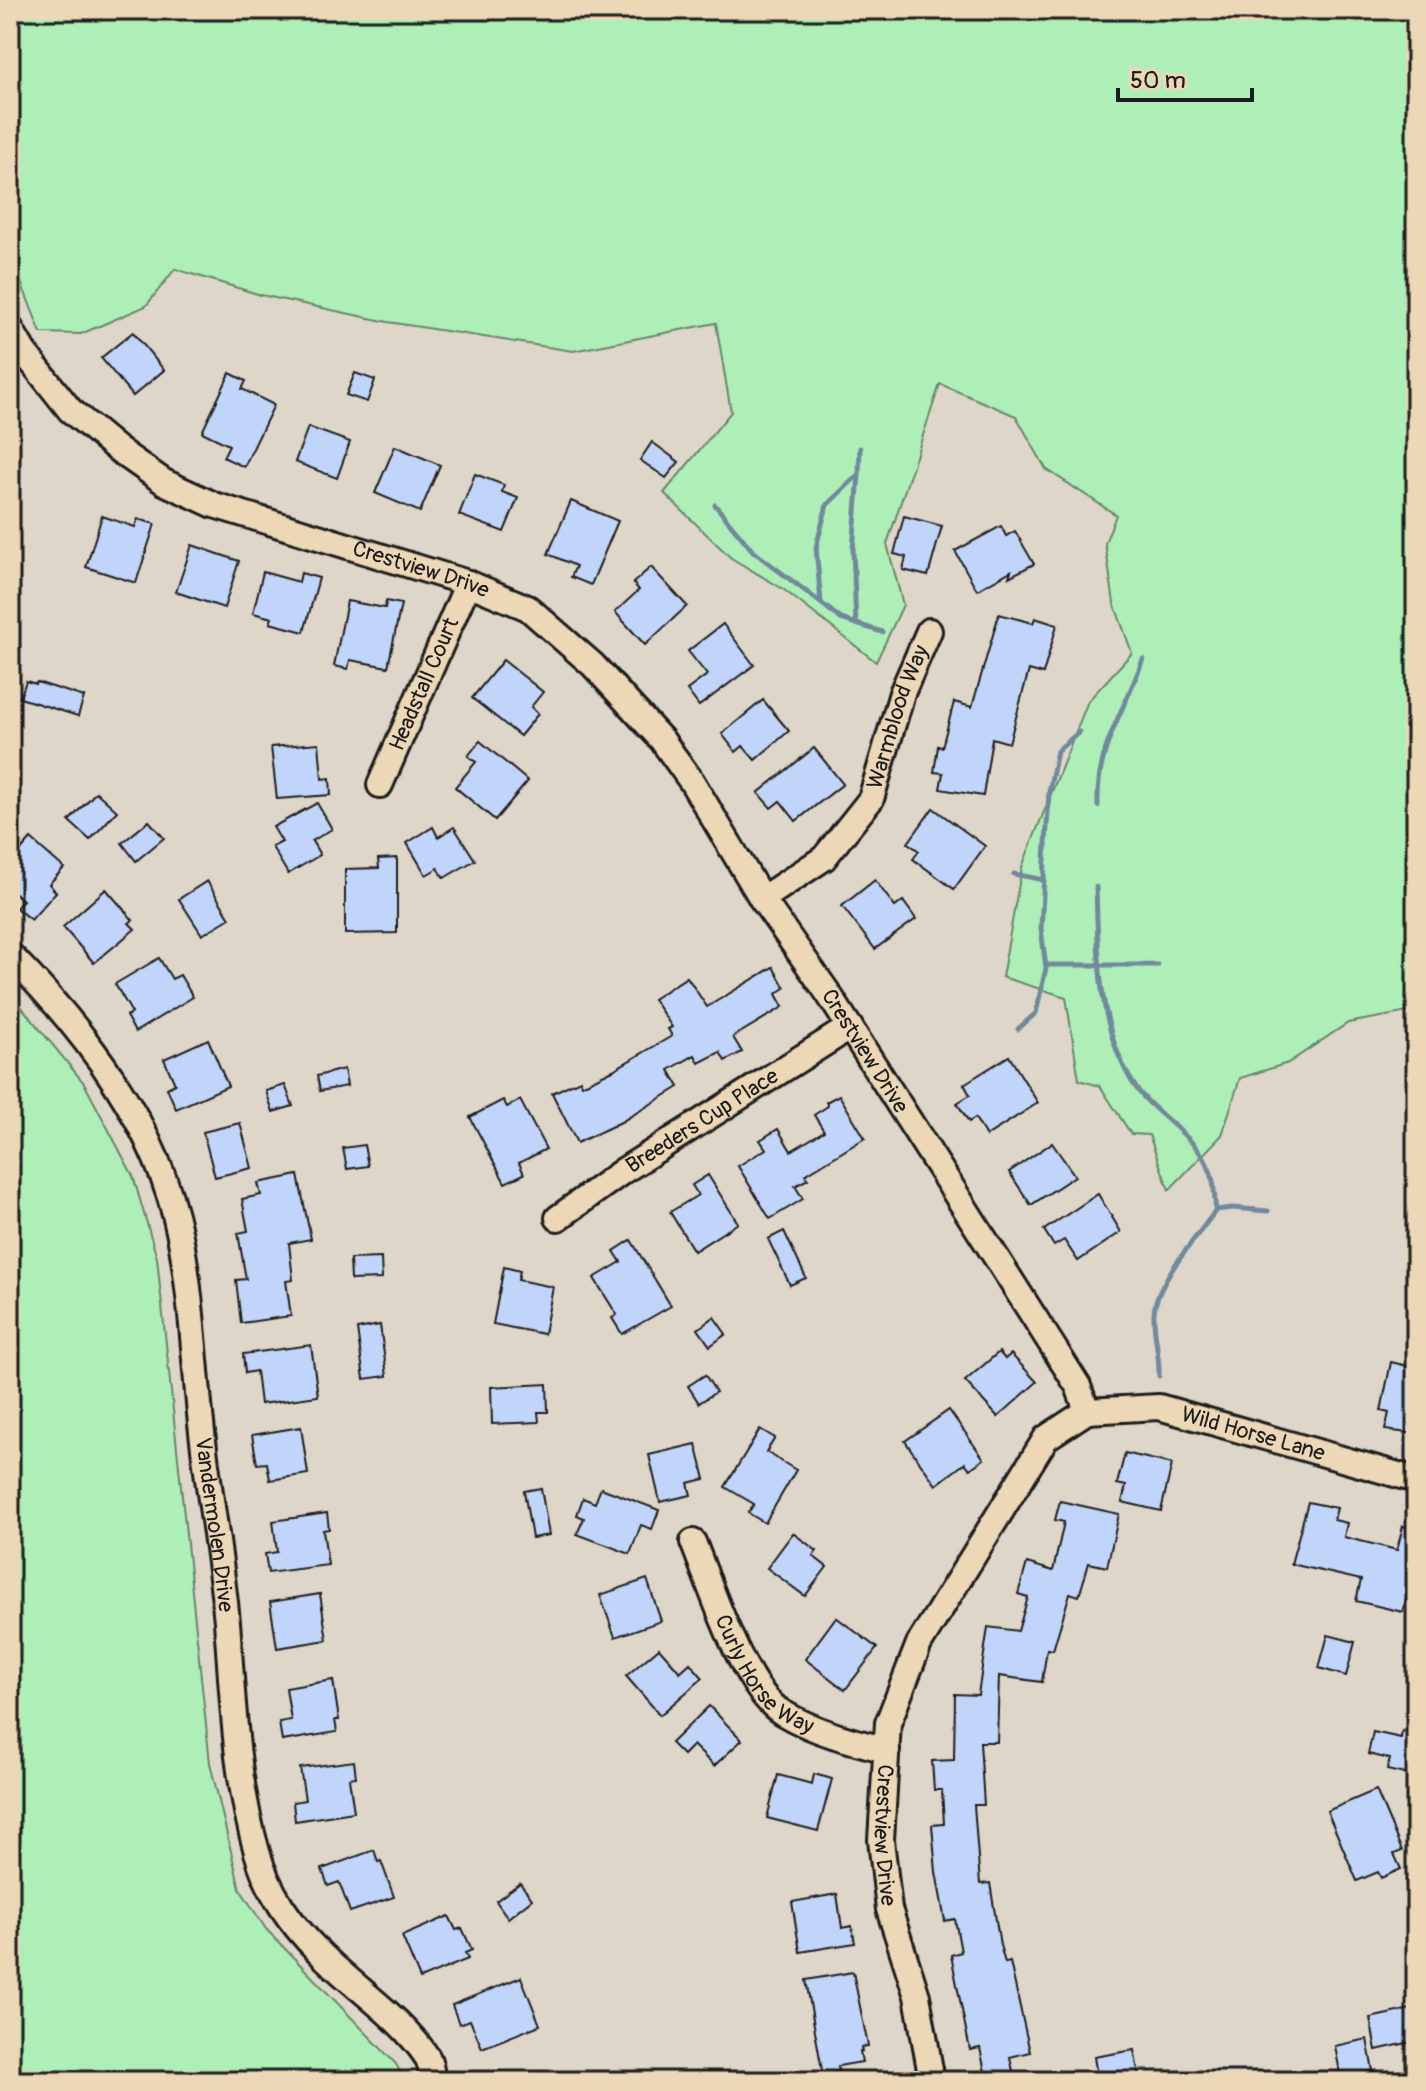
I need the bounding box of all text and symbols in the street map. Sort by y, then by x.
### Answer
scale bar [1118,52,1252,102]
text: 50 m [1130,66,1186,95]
street label: Crestview Drive [349,534,494,604]
street label: Headstall Court [383,613,465,755]
street label: Warmblood Way [861,641,935,792]
street label: Crestview Drive [815,984,915,1119]
street label: Breeders Cup Place [621,1062,784,1180]
street label: Wild Horse Lane [1178,1400,1328,1467]
street label: Vandermolen Drive [189,1436,240,1614]
street label: Curly Horse Way [709,1611,818,1740]
street label: Crestview Drive [867,1764,903,1908]

